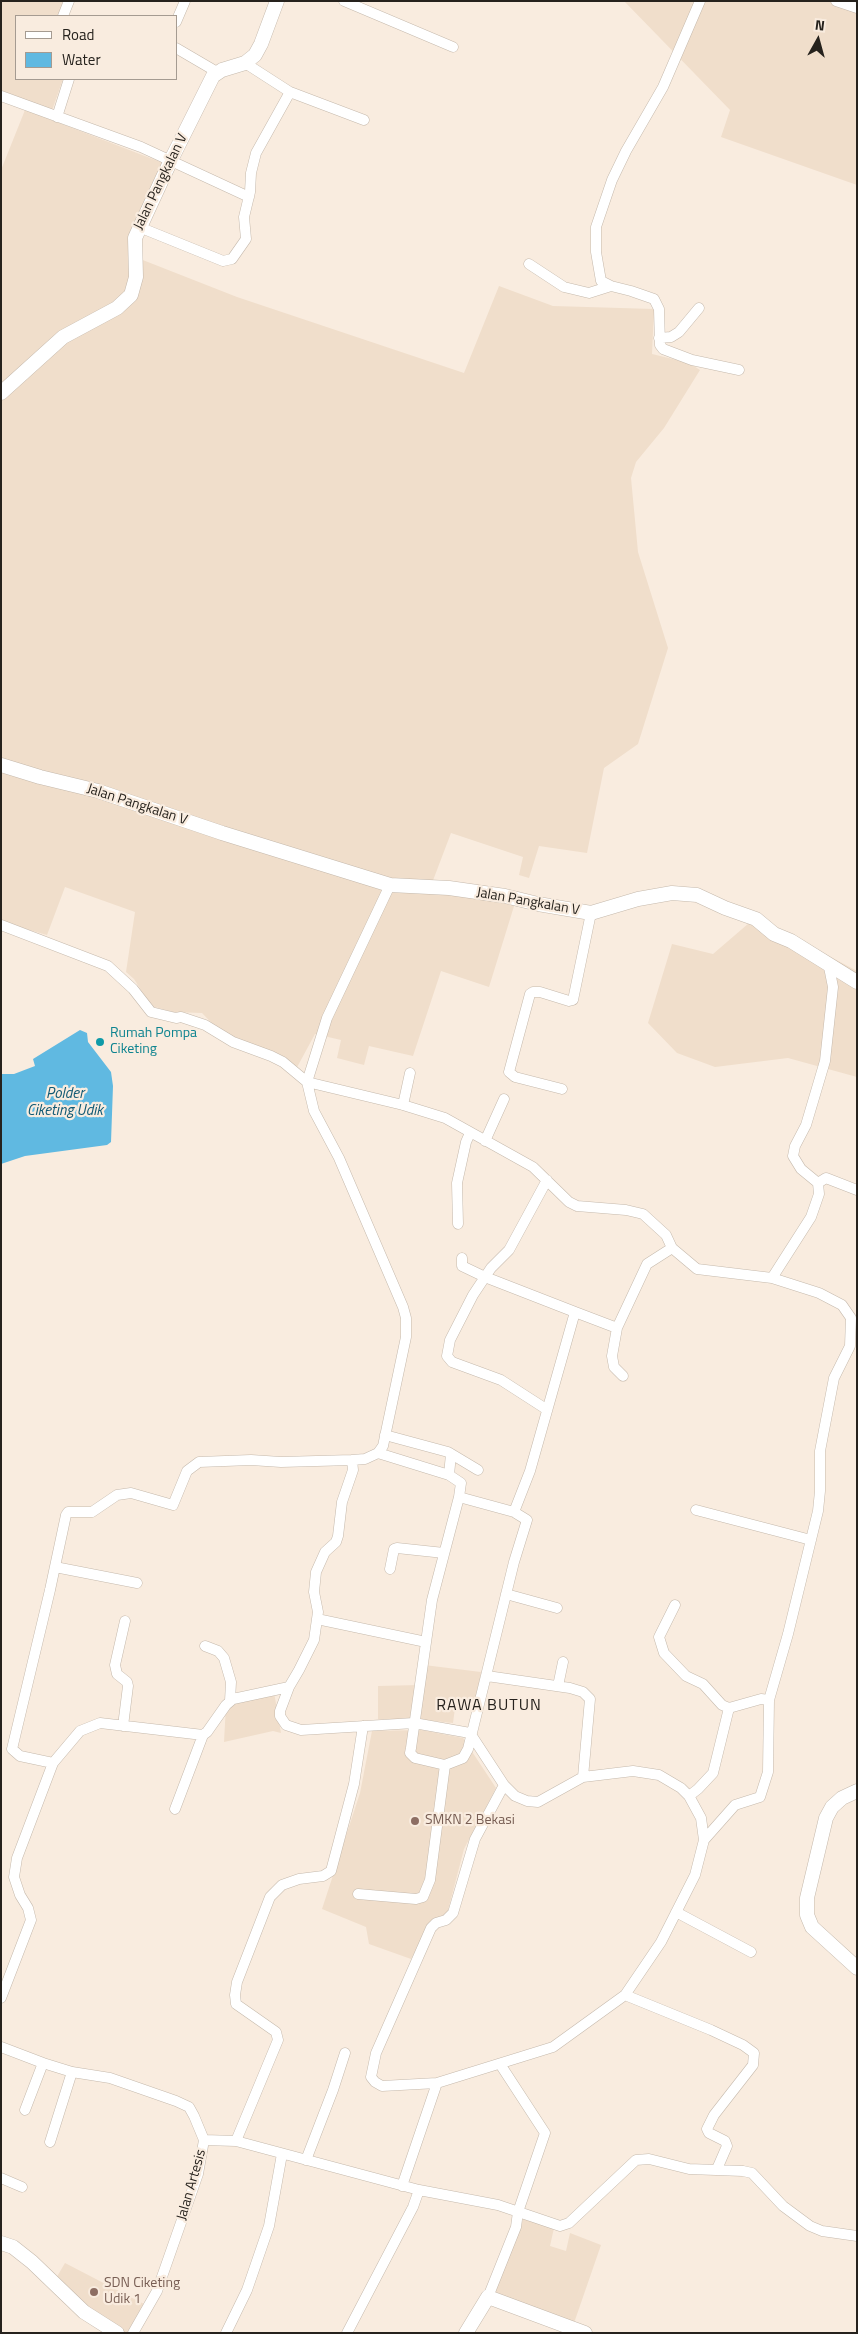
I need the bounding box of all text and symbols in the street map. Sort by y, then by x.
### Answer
text: N [814,14,826,36]
legend [15,15,178,80]
north arrow [793,15,843,65]
text: Road [62,23,94,46]
text: Water [62,48,101,71]
street label: Jalan Pangkalan V [131,131,191,233]
street label: Jalan Pangkalan V [85,781,189,829]
street label: Jalan Pangkalan V [475,885,581,919]
place label: Rumah Pompa Ciketing [110,1026,197,1058]
marker: Rumah Pompa Ciketing [94,1036,106,1048]
water label: Polder Ciketing Udik [27,1085,103,1120]
district label: RAWA BUTUN [435,1696,543,1716]
place label: SMKN 2 Bekasi [425,1813,515,1829]
marker: SMKN 2 Bekasi [409,1815,421,1827]
street label: Jalan Artesis [174,2148,210,2222]
place label: SDN Ciketing Udik 1 [104,2276,180,2308]
marker: SDN Ciketing Udik 1 [88,2286,100,2298]

